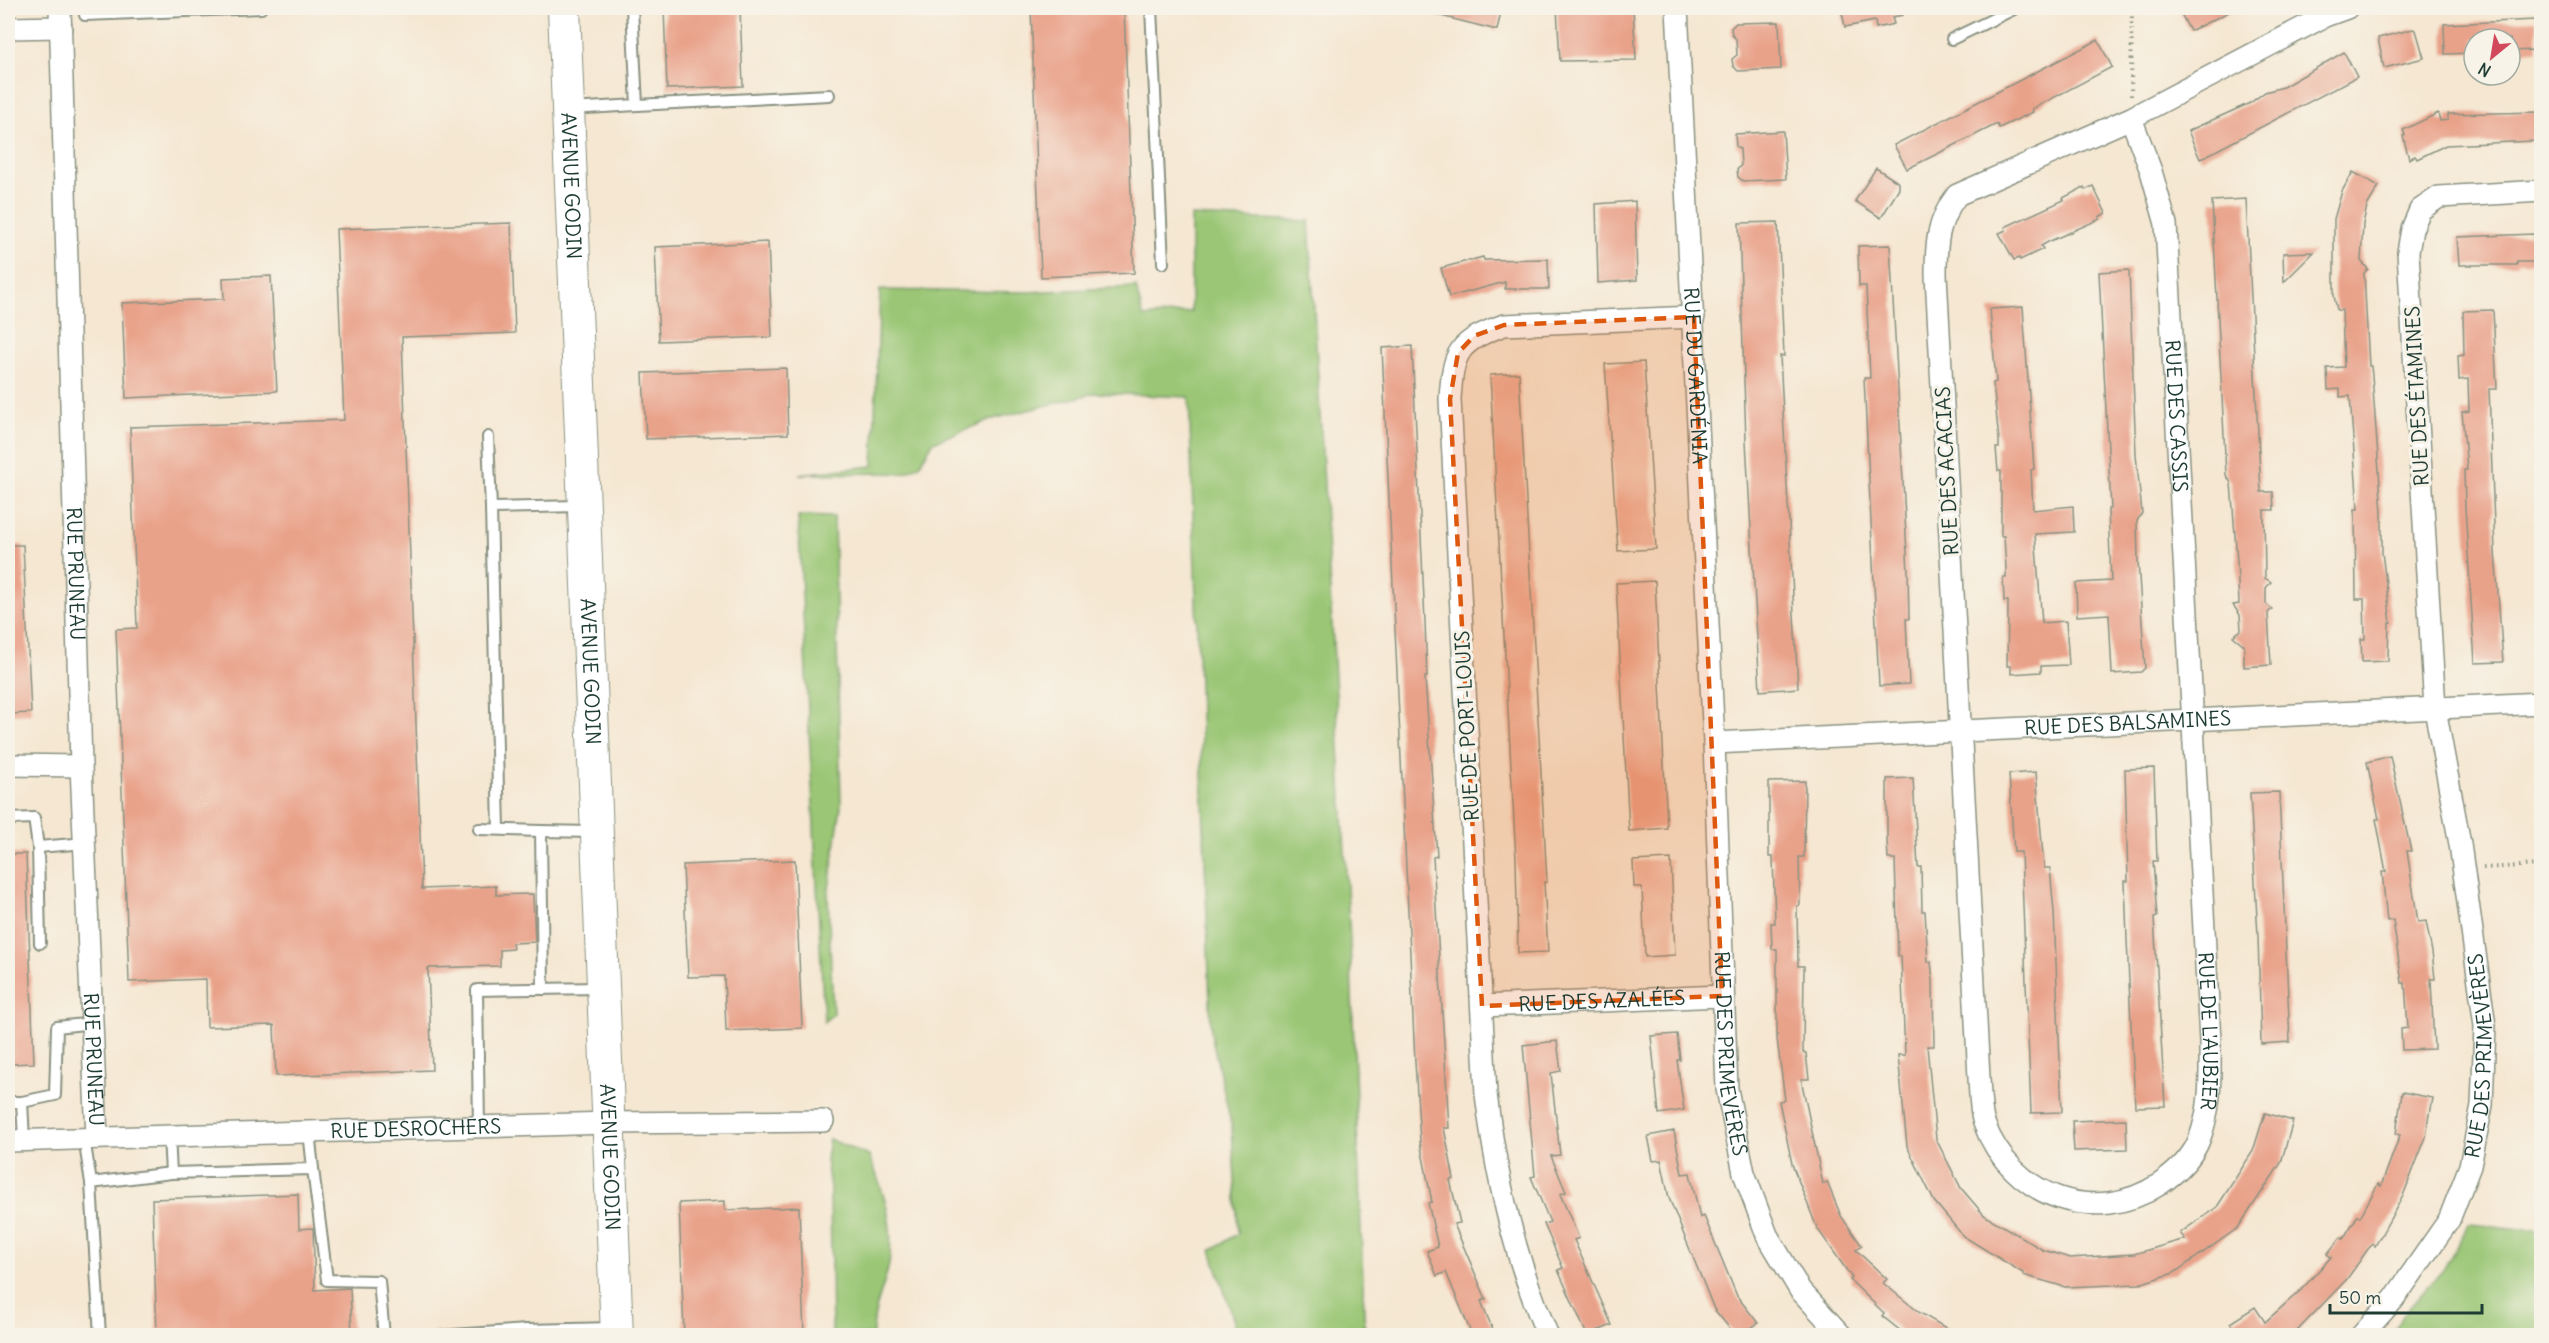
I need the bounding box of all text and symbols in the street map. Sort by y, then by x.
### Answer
north arrow [2462,27,2522,87]
text: N [2475,59,2494,81]
street label: AVENUE GODIN [556,112,587,260]
street label: RUE DU GARDÉNIA [1679,287,1713,465]
street label: RUE DES ÉTAMINES [2399,305,2434,487]
street label: RUE DES CASSIS [2160,339,2193,493]
street label: RUE DES ACACIAS [1930,386,1963,556]
street label: RUE PRUNEAU [62,507,91,641]
street label: AVENUE GODIN [576,598,606,745]
street label: RUE DE PORT-LOUIS [1449,630,1484,822]
street label: RUE DES BALSAMINES [2024,705,2231,740]
street label: RUE DES PRIMEVÈRES [1710,950,1753,1158]
street label: RUE DE L'AUBIER [2193,951,2223,1112]
street label: RUE DES PRIMEVÈRES [2459,952,2497,1160]
street label: RUE DES AZALÉES [1518,985,1686,1016]
street label: RUE PRUNEAU [79,992,109,1127]
street label: AVENUE GODIN [595,1083,626,1231]
street label: RUE DESROCHERS [330,1113,502,1143]
scale bar [2330,1277,2482,1315]
text: 50 m [2339,1286,2381,1309]

